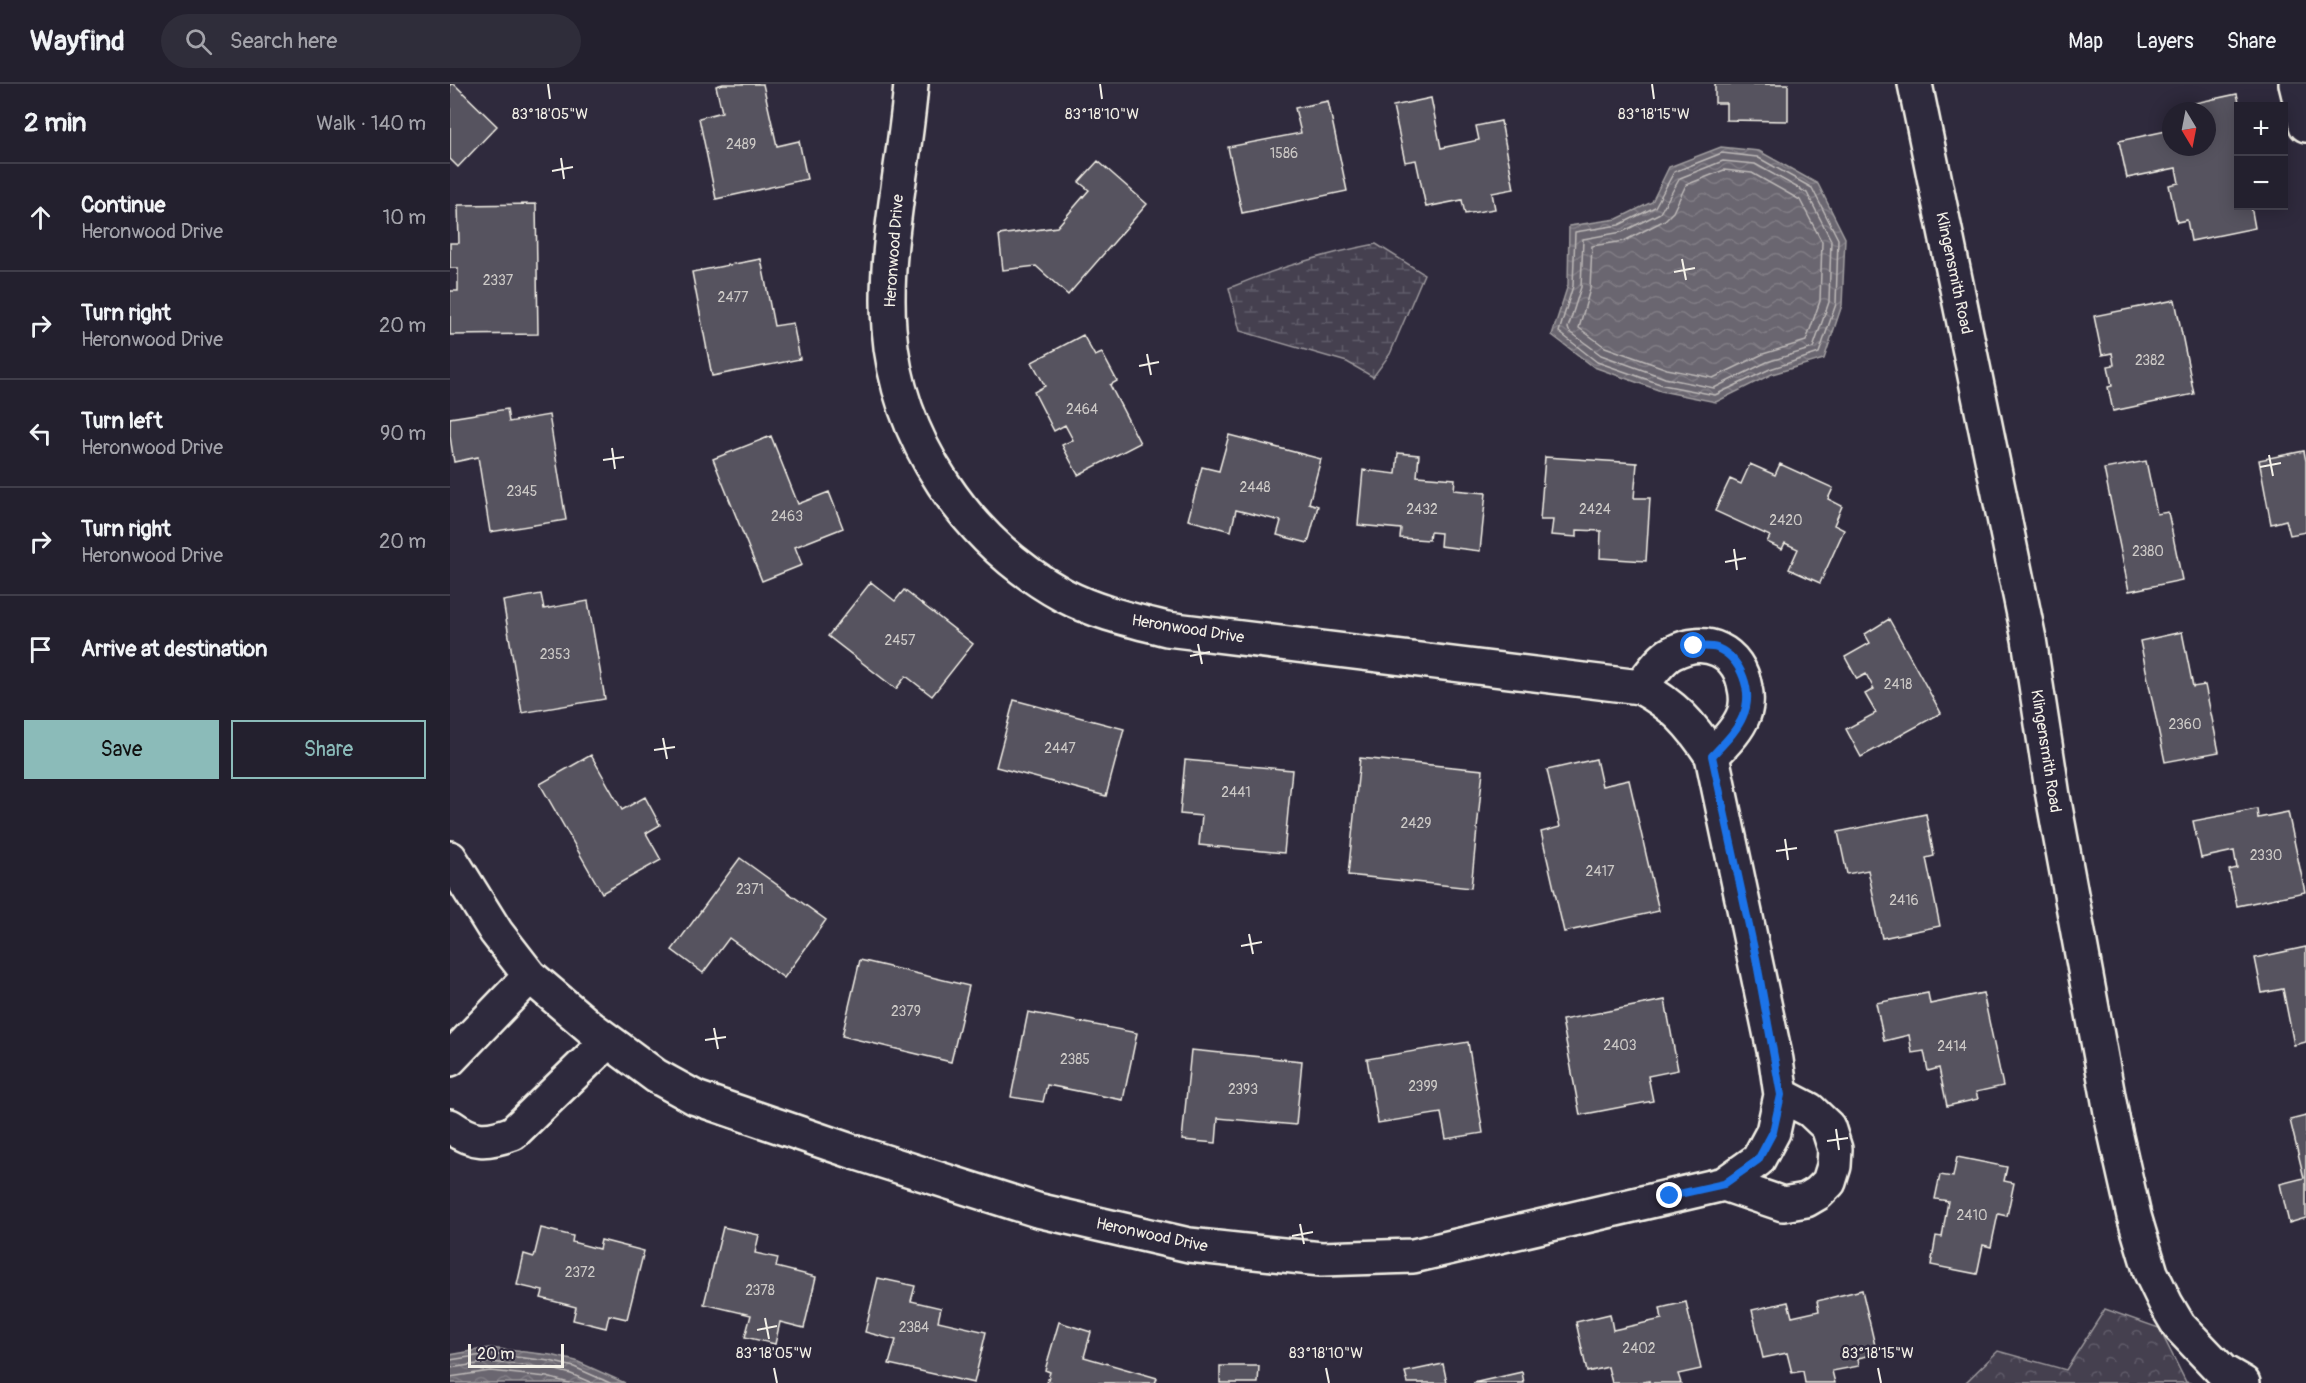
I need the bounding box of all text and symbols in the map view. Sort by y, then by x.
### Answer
search box [161,14,581,68]
text: Wayfind [30,24,125,59]
icon: search [182,25,215,58]
text: Search here [230,27,337,55]
text: Map [2068,28,2103,55]
text: Layers [2136,28,2194,55]
text: Share [2227,28,2276,55]
north arrow [2162,102,2216,156]
map controls [2234,102,2288,210]
button: + [2234,102,2288,156]
text: 83°18'05"W [512,105,588,124]
text: 83°18'10"W [1065,105,1139,124]
text: 83°18'15"W [1618,105,1690,124]
text: 2 min [24,107,86,139]
text: Walk · 140 m [316,111,426,136]
house number: 2489 [726,136,756,153]
house number: 1586 [1270,145,1298,162]
button: − [2234,156,2288,210]
text: Continue [81,191,165,219]
street label: Heronwood Drive [880,193,908,308]
icon: ahead [24,201,57,234]
text: 10 m [382,205,426,230]
street label: Klingensmith Road [1931,210,1977,336]
text: Heronwood Drive [81,219,223,244]
house number: 2337 [483,272,514,289]
house number: 2477 [718,289,749,306]
text: Turn right [81,299,171,327]
icon: right [24,309,57,342]
text: 20 m [379,313,426,338]
text: Heronwood Drive [81,327,223,352]
house number: 2382 [2135,352,2165,369]
house number: 2464 [1066,401,1098,418]
text: Turn left [81,407,163,435]
icon: left [24,417,57,450]
text: 90 m [380,421,426,446]
text: Heronwood Drive [81,435,223,460]
house number: 2448 [1239,479,1271,496]
house number: 2345 [507,483,537,500]
house number: 2432 [1406,501,1438,518]
house number: 2424 [1579,501,1611,518]
house number: 2463 [771,508,803,525]
house number: 2420 [1769,512,1803,529]
text: Turn right [81,515,171,543]
icon: right [24,525,57,558]
text: 20 m [379,529,426,554]
text: Heronwood Drive [81,543,223,568]
house number: 2380 [2132,543,2164,560]
street label: Heronwood Drive [1130,610,1246,648]
house number: 2457 [885,632,916,649]
route start [1680,632,1706,658]
icon: arrive [24,633,57,666]
text: Arrive at destination [81,635,267,663]
house number: 2353 [540,646,570,663]
house number: 2418 [1884,676,1912,693]
street label: Klingensmith Road [2026,688,2066,814]
house number: 2360 [2169,716,2201,733]
button: Save [24,720,219,779]
button: Share [231,720,426,779]
house number: 2447 [1044,740,1076,757]
house number: 2441 [1221,784,1251,801]
house number: 2429 [1401,815,1431,832]
house number: 2330 [2250,847,2282,864]
house number: 2417 [1586,863,1615,880]
house number: 2371 [736,881,764,898]
house number: 2416 [1889,892,1919,909]
house number: 2379 [891,1003,921,1020]
house number: 2403 [1603,1037,1637,1054]
house number: 2414 [1937,1038,1967,1055]
house number: 2385 [1060,1051,1090,1068]
house number: 2399 [1408,1078,1438,1095]
house number: 2393 [1228,1081,1258,1098]
route end [1656,1182,1682,1208]
house number: 2410 [1957,1207,1987,1224]
street label: Heronwood Drive [1094,1213,1210,1257]
house number: 2372 [565,1264,595,1281]
house number: 2378 [745,1282,775,1299]
house number: 2384 [899,1319,929,1336]
house number: 2402 [1622,1340,1656,1357]
scale bar [468,1341,564,1368]
text: 20 m [477,1344,515,1364]
text: 83°18'05"W [736,1344,812,1363]
text: 83°18'10"W [1289,1344,1363,1363]
text: 83°18'15"W [1842,1344,1914,1363]

